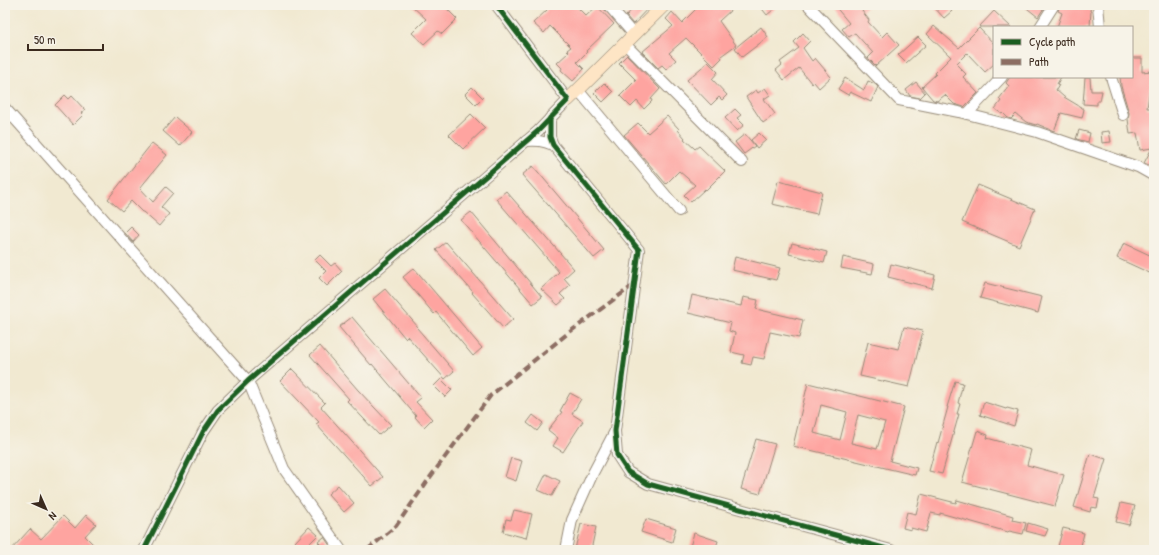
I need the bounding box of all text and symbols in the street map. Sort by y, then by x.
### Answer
scale bar [28,26,103,52]
legend [993,26,1133,78]
text: 50 m [34,31,55,48]
text: Cycle path [1029,33,1075,50]
text: Path [1029,53,1049,70]
north arrow [26,489,66,529]
text: N [46,509,60,523]

